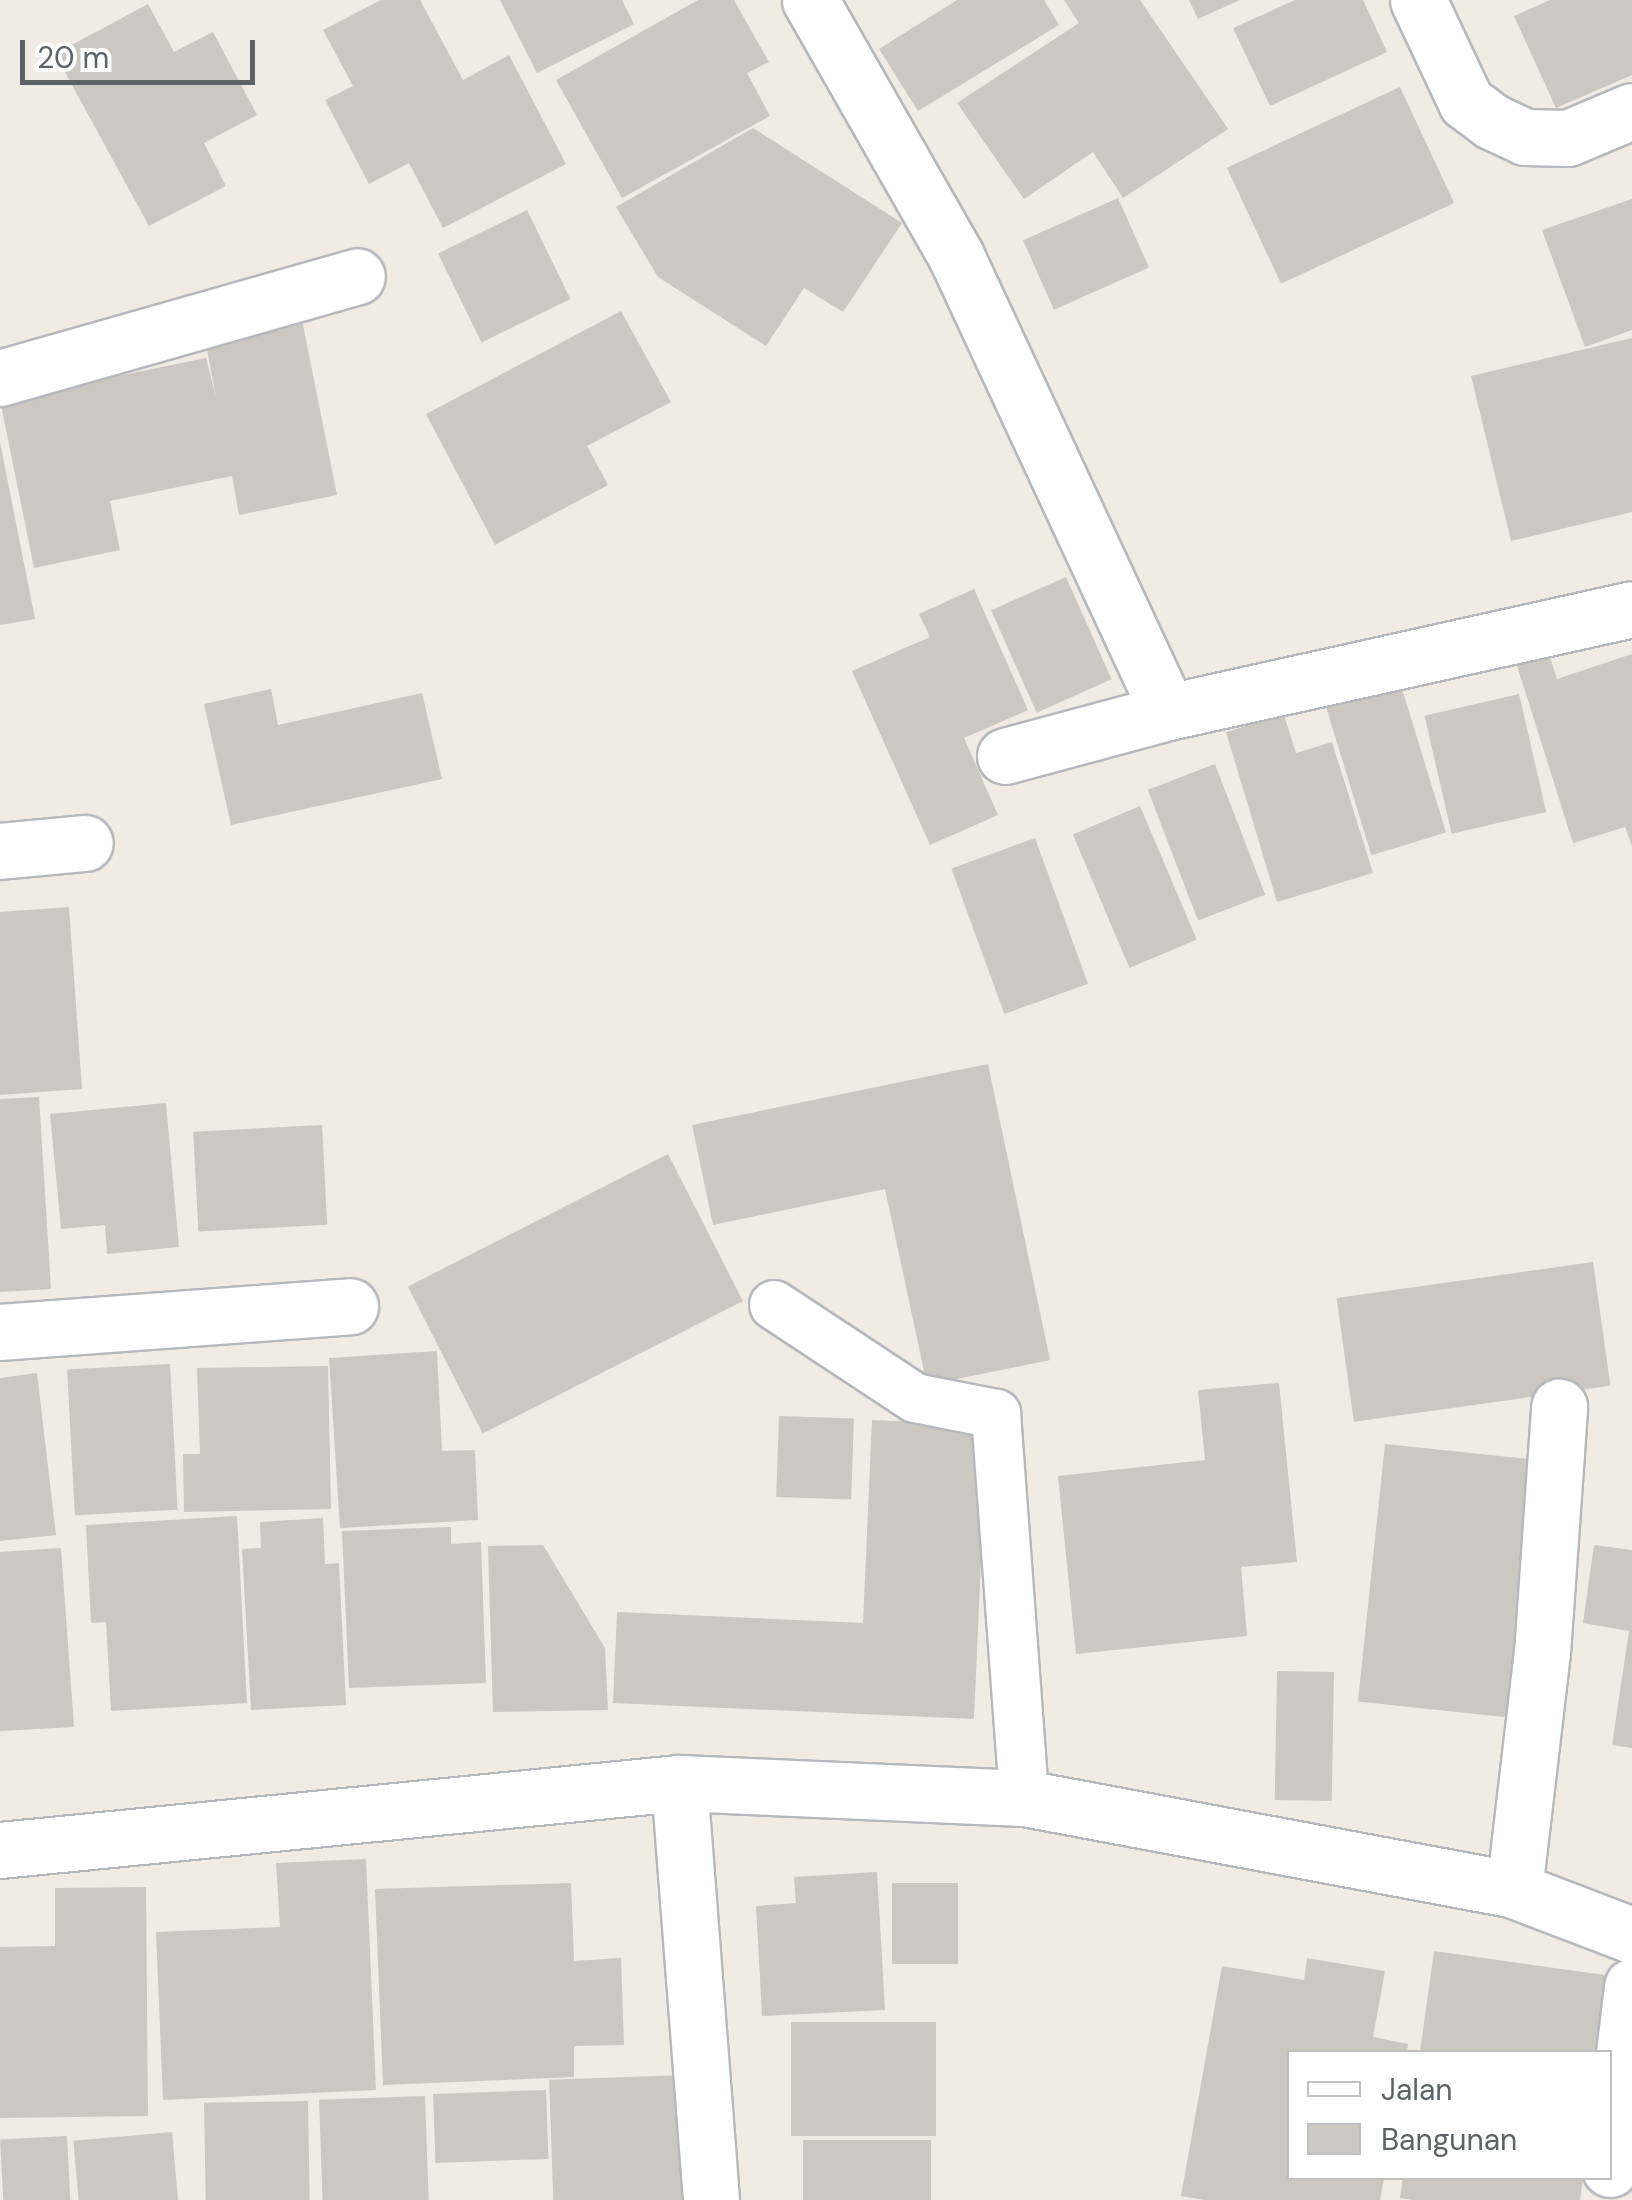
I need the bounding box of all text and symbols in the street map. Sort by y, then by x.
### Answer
scale bar [25,20,260,82]
text: 20 m [37,38,109,77]
legend [1287,2050,1612,2180]
text: Jalan [1381,2070,1453,2109]
text: Bangunan [1381,2120,1517,2159]

